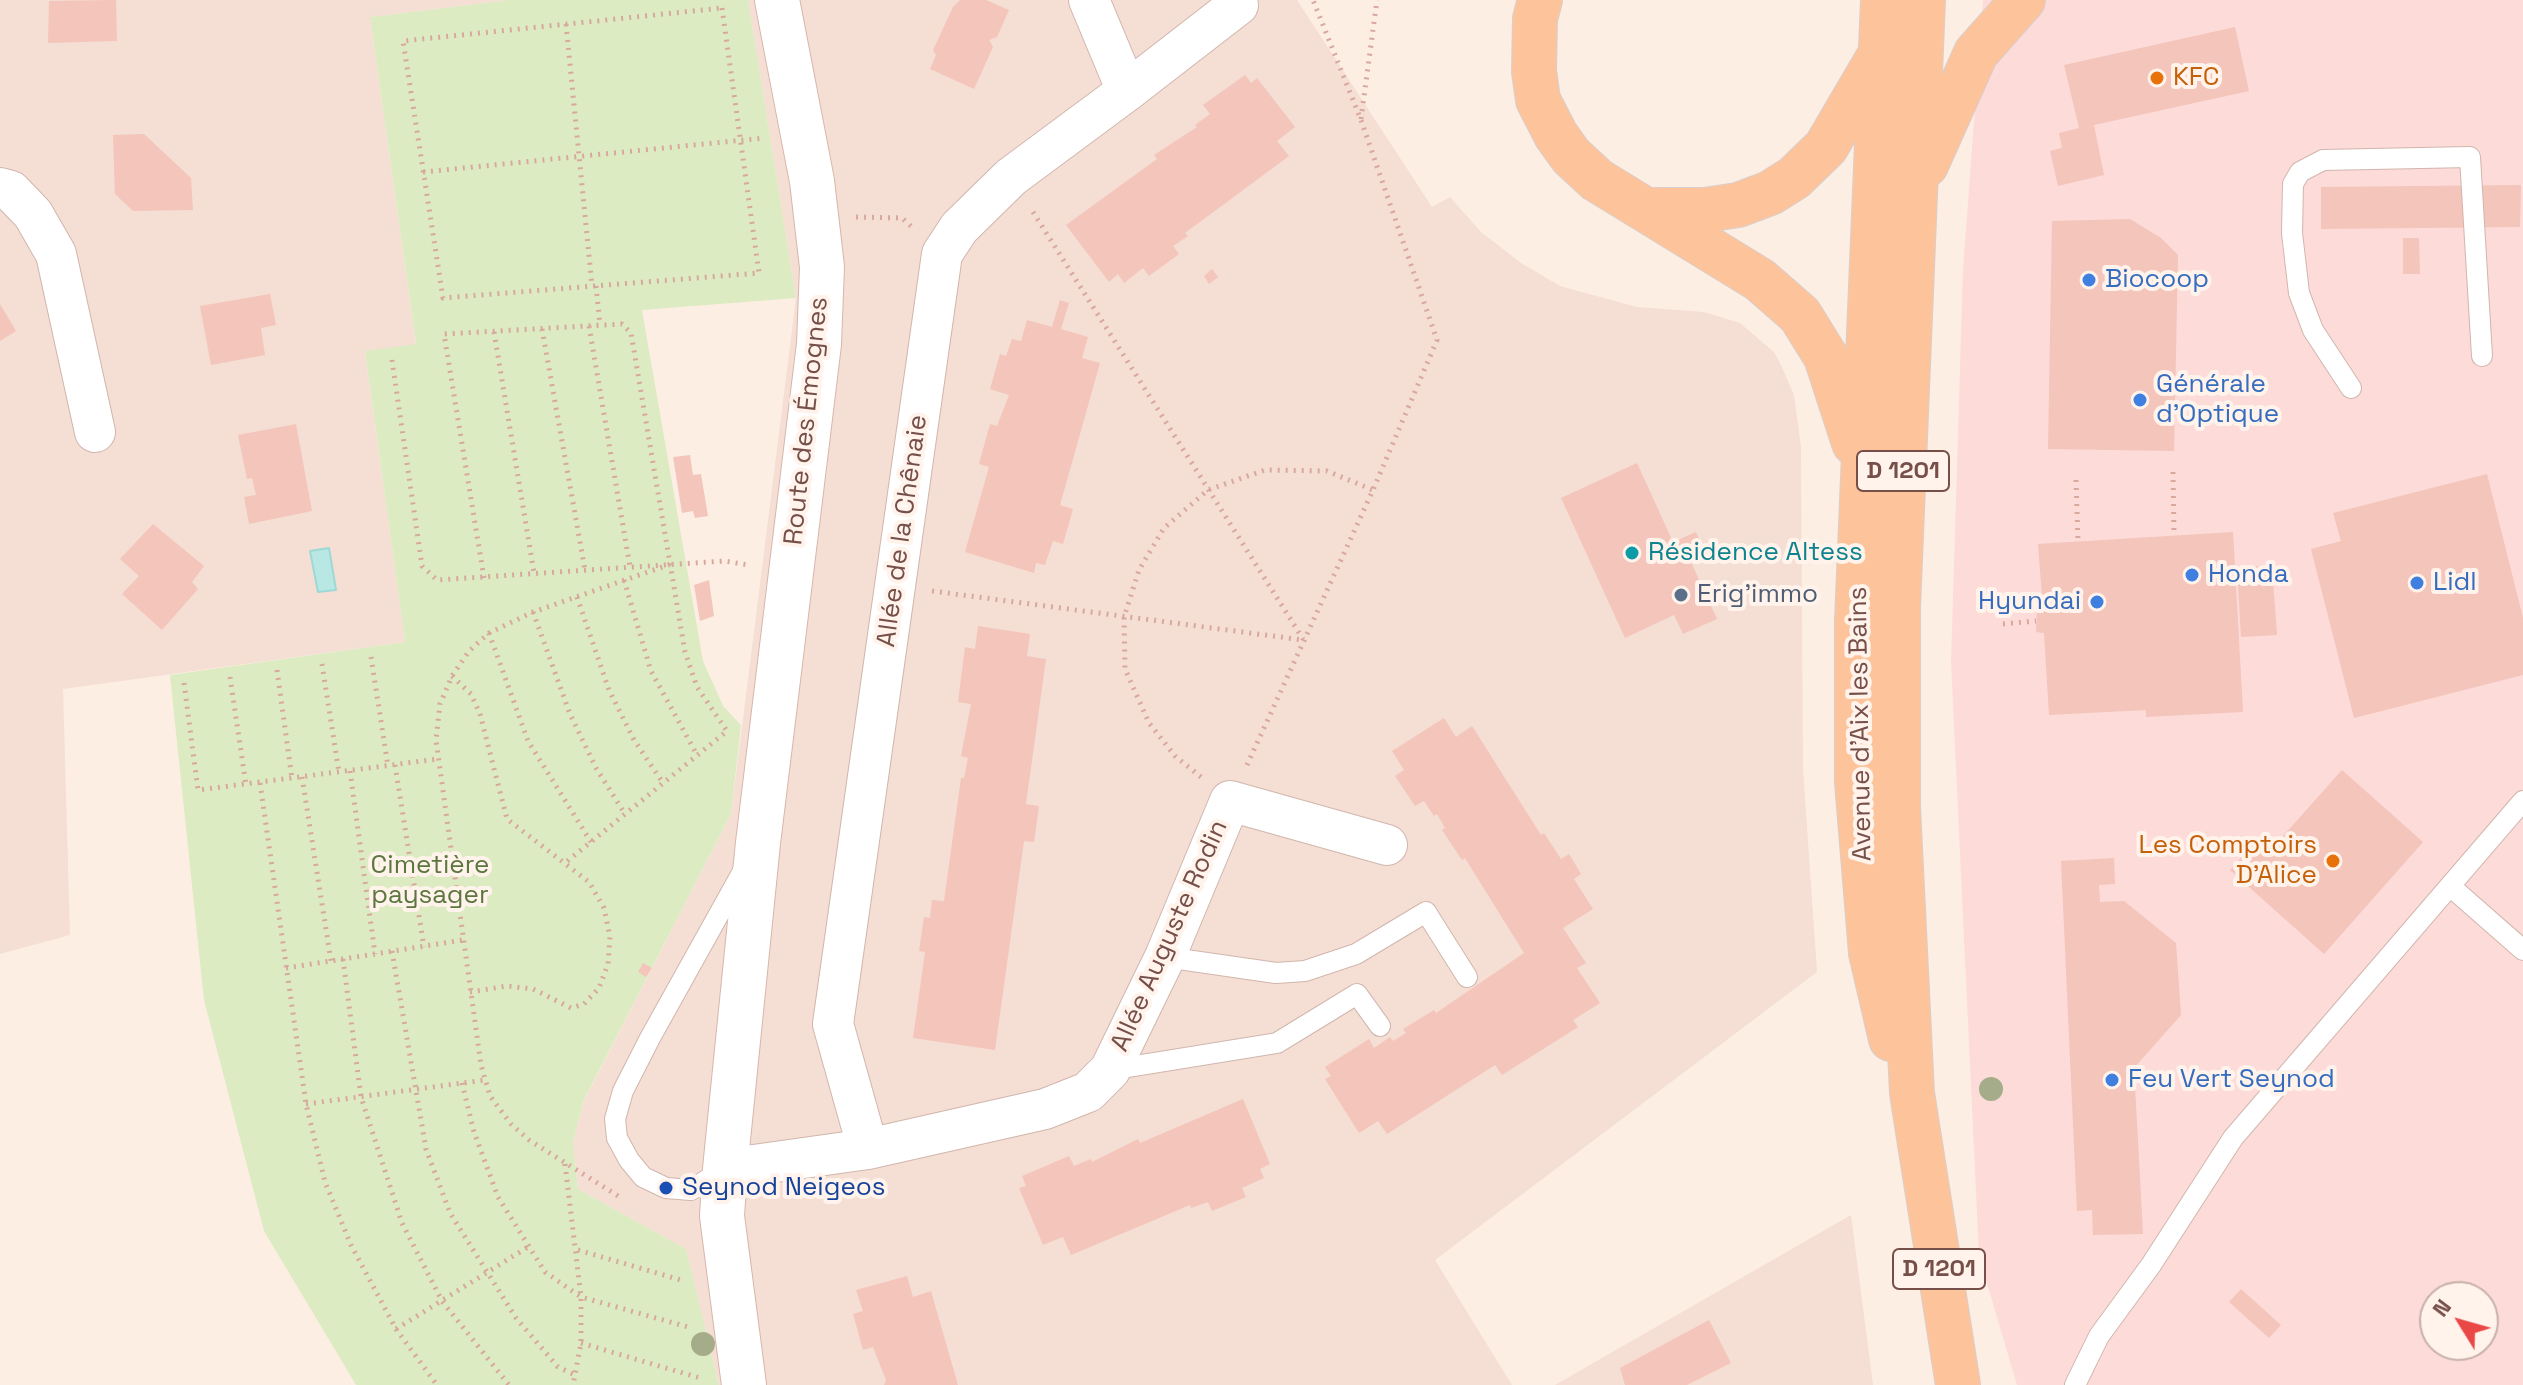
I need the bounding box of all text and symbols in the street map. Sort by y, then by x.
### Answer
place label: KFC [2173,62,2219,94]
marker: KFC [2148,69,2166,87]
place label: Biocoop [2105,264,2209,296]
marker: Biocoop [2080,271,2098,289]
street label: Route des Émognes [778,295,836,547]
place label: Générale d'Optique [2156,369,2279,430]
marker: Générale d'Optique [2131,391,2149,409]
street label: Allée de la Chênaie [871,413,935,649]
road number: D 1201 [1857,451,1949,491]
place label: Résidence Altess [1648,537,1863,569]
marker: Résidence Altess [1623,544,1641,562]
place label: Honda [2208,559,2289,591]
marker: Honda [2183,566,2201,584]
place label: Lidl [2433,567,2477,599]
marker: Lidl [2408,574,2426,592]
place label: Erig'immo [1697,579,1818,611]
marker: Erig'immo [1672,586,1690,604]
street label: Avenue d'Aix les Bains [1843,586,1879,862]
place label: Hyundai [1978,586,2081,618]
marker: Hyundai [2088,593,2106,611]
street label: Allée Auguste Rodin [1105,815,1235,1057]
place label: Les Comptoirs D'Alice [2139,830,2317,892]
park label: Cimetière paysager [371,850,489,912]
marker: Les Comptoirs D'Alice [2324,852,2342,870]
place label: Feu Vert Seynod [2128,1064,2335,1096]
marker: Feu Vert Seynod [2103,1071,2121,1089]
place label: Seynod Neigeos [682,1172,886,1204]
marker: Seynod Neigeos [657,1179,675,1197]
road number: D 1201 [1893,1249,1985,1289]
north arrow [2419,1281,2499,1361]
text: N [2426,1293,2457,1322]

